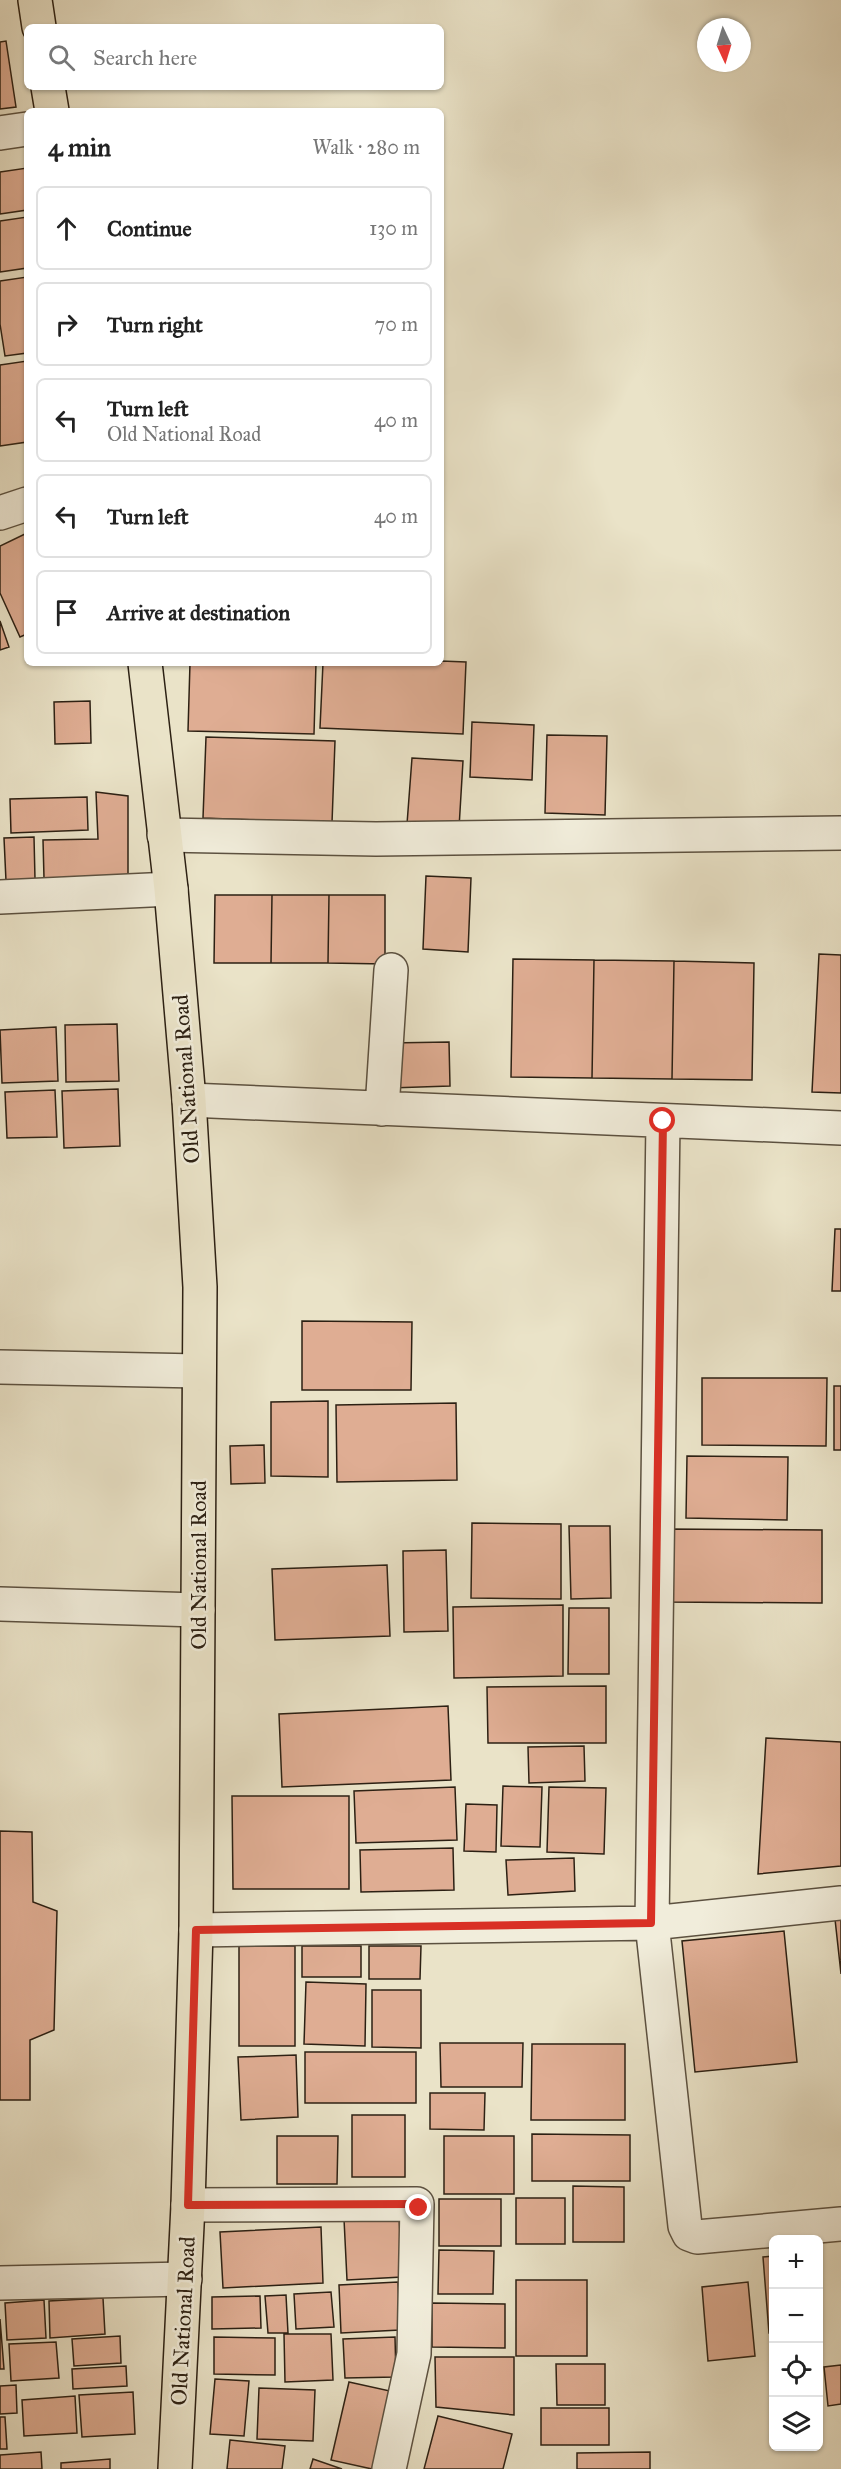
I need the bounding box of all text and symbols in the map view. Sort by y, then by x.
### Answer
north arrow [697,18,751,72]
search box [24,24,444,90]
icon: search [45,41,78,74]
text: Search here [93,44,197,71]
text: 4 min [48,131,111,163]
text: Walk · 280 m [313,135,420,159]
icon: ahead [50,212,83,245]
text: Continue [107,215,192,242]
text: 130 m [369,216,418,240]
icon: right [50,308,83,341]
text: Turn right [107,311,203,338]
text: 70 m [375,312,418,336]
text: Turn left [107,395,189,422]
icon: left [50,404,83,437]
text: 40 m [374,408,418,432]
text: Old National Road [107,422,261,446]
icon: left [50,500,83,533]
text: Turn left [107,503,189,530]
text: 40 m [374,504,418,528]
icon: arrive [50,596,83,629]
text: Arrive at destination [107,599,290,626]
street label: Old National Road [167,993,205,1165]
route start [649,1107,675,1133]
street label: Old National Road [185,1480,212,1650]
route end [405,2194,431,2220]
map controls [769,2235,823,2451]
button: + [769,2235,823,2289]
street label: Old National Road [165,2236,201,2406]
button: − [769,2289,823,2343]
button: locate [769,2343,823,2397]
button: layers [769,2397,823,2451]

